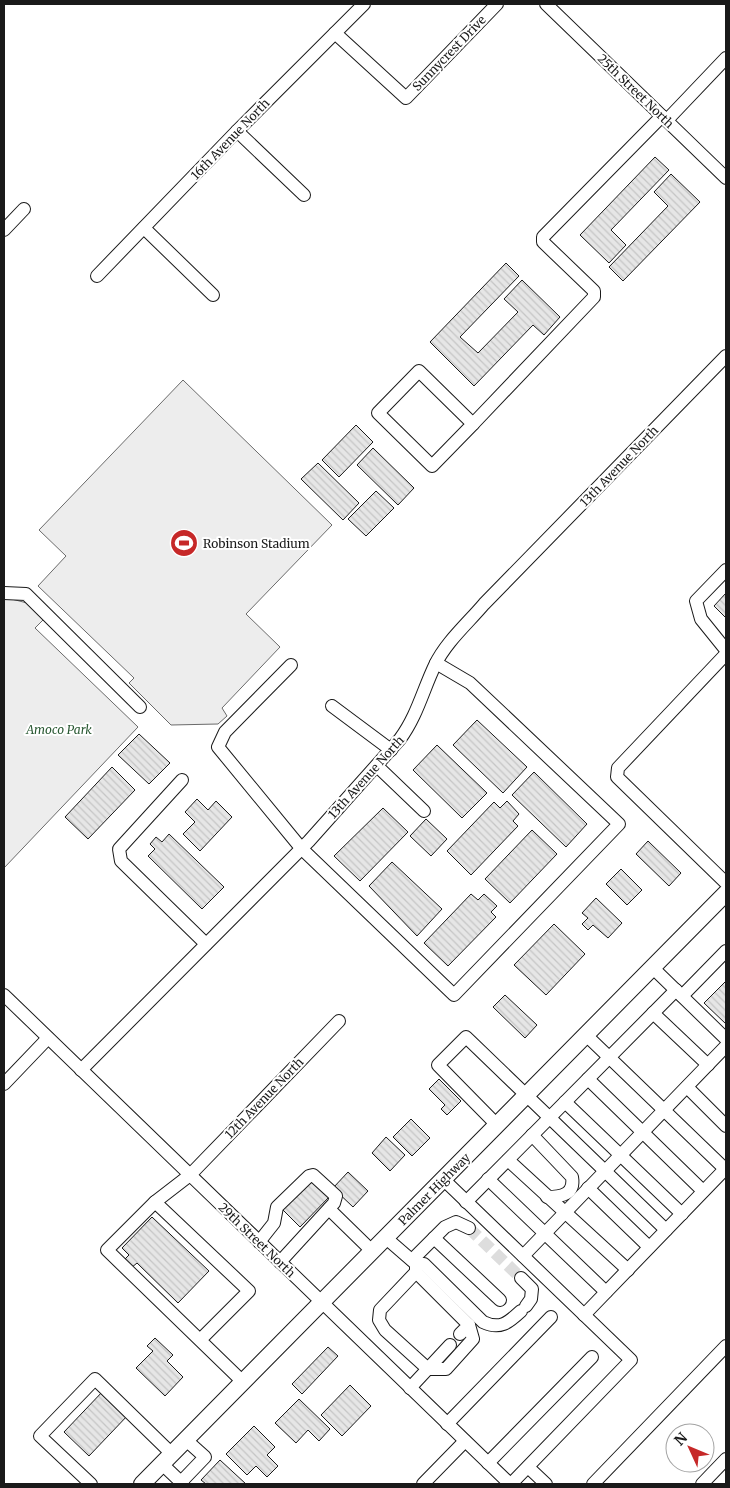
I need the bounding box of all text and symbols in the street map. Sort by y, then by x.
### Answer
street label: Sunnycrest Drive [409,12,489,94]
street label: 25th Street North [595,51,677,131]
street label: 16th Avenue North [188,95,272,183]
street label: 13th Avenue North [577,423,661,509]
sports icon: Robinson Stadium [169,528,199,558]
place label: Robinson Stadium [203,536,310,551]
park label: Amoco Park [25,722,92,737]
street label: 13th Avenue North [325,732,407,821]
street label: 12th Avenue North [222,1054,306,1142]
street label: Palmer Highway [395,1150,473,1228]
street label: 29th Street North [216,1200,298,1280]
north arrow [665,1423,715,1473]
text: N [670,1429,691,1449]

